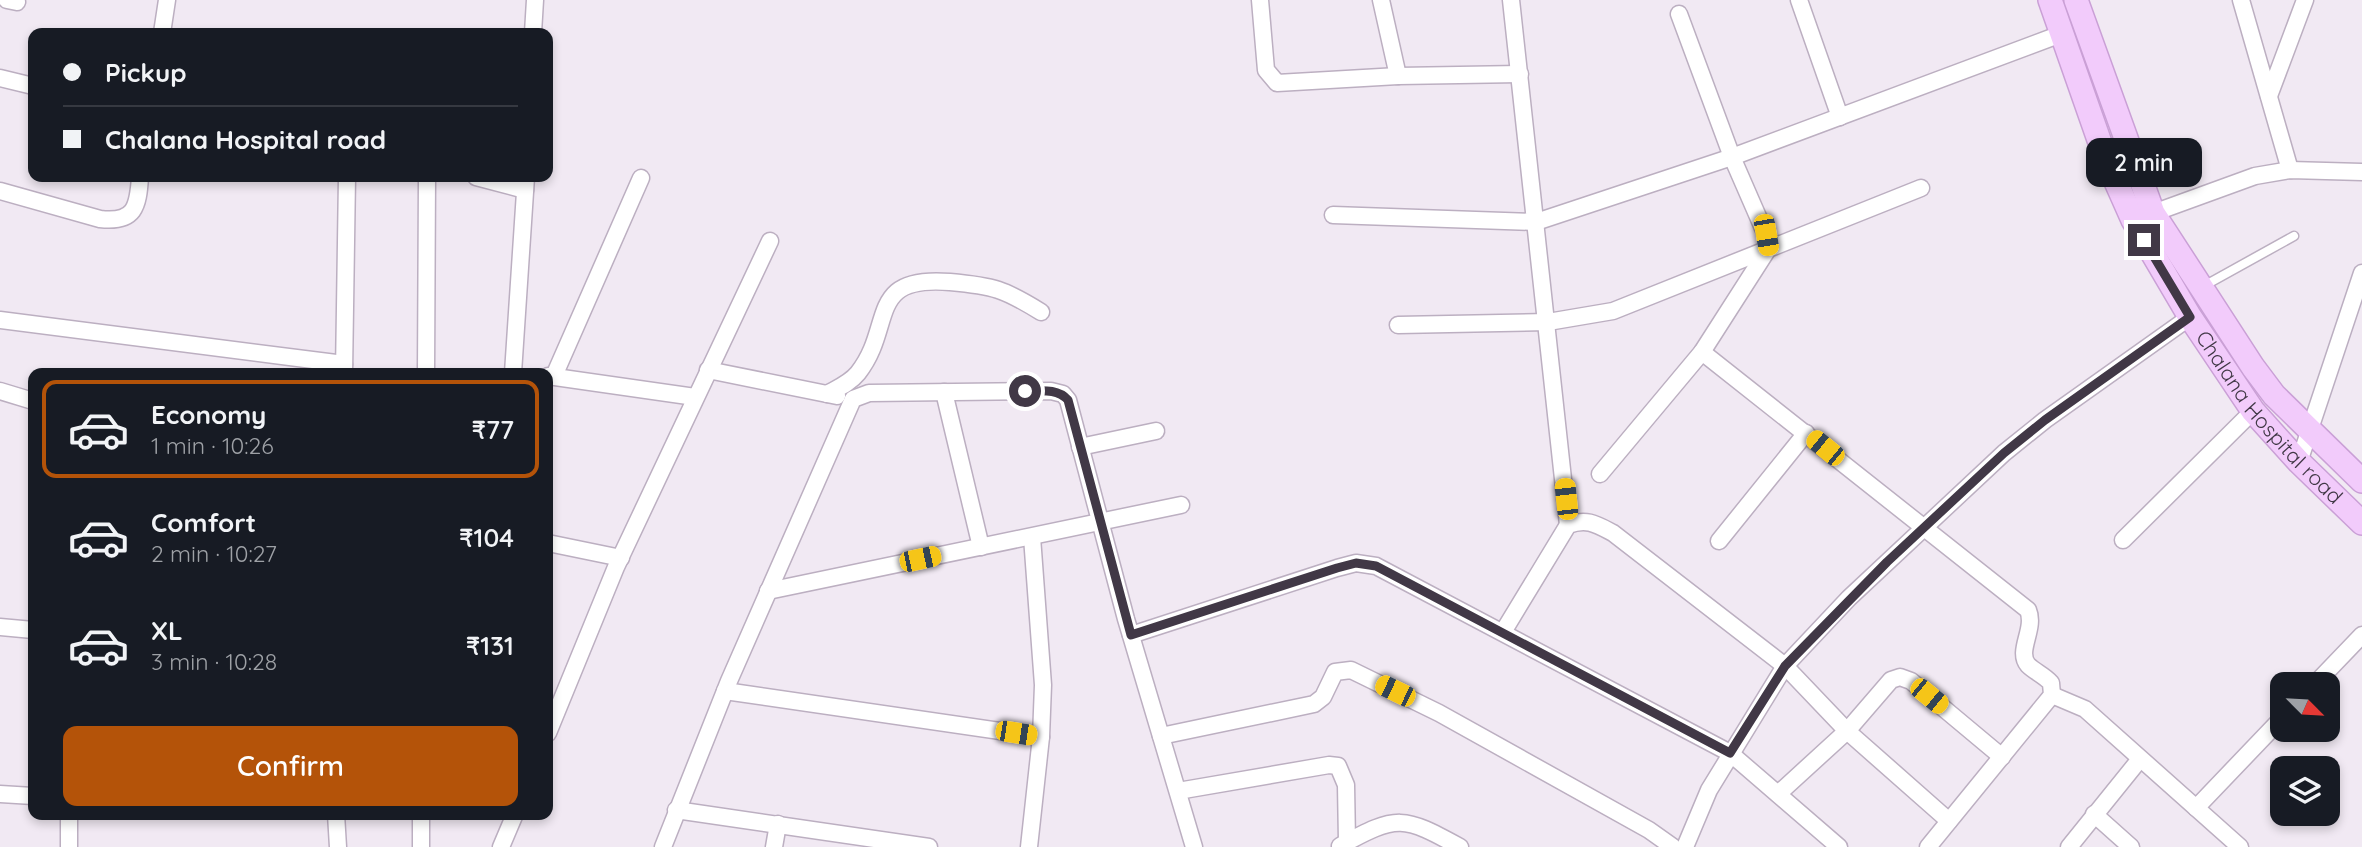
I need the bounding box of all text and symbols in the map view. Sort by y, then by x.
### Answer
text: Pickup [105,56,187,89]
text: Chalana Hospital road [105,123,386,156]
callout: 2 min [2086,138,2202,188]
text: 2 min [2114,148,2174,177]
car [1753,212,1780,258]
route end [2128,224,2160,256]
street label: Chalana Hospital road [2191,325,2348,509]
route start [1009,375,1041,407]
icon: car [67,398,130,461]
text: Economy [151,398,266,431]
text: ₹77 [472,413,514,446]
car [1803,427,1848,469]
text: 1 min · 10:26 [151,431,274,460]
car [1554,477,1579,521]
icon: car [67,506,130,569]
text: Comfort [151,506,256,539]
text: ₹104 [459,521,514,554]
text: 2 min · 10:27 [151,539,277,568]
car [898,544,943,574]
icon: car [67,614,130,677]
text: XL [151,614,183,647]
text: ₹131 [466,629,514,662]
text: 3 min · 10:28 [151,647,277,676]
car [1372,672,1419,710]
north arrow [2270,672,2340,742]
map controls [2270,672,2340,826]
car [1907,675,1952,717]
car [994,719,1039,747]
button: Confirm [63,726,518,806]
button: layers [2270,756,2340,826]

